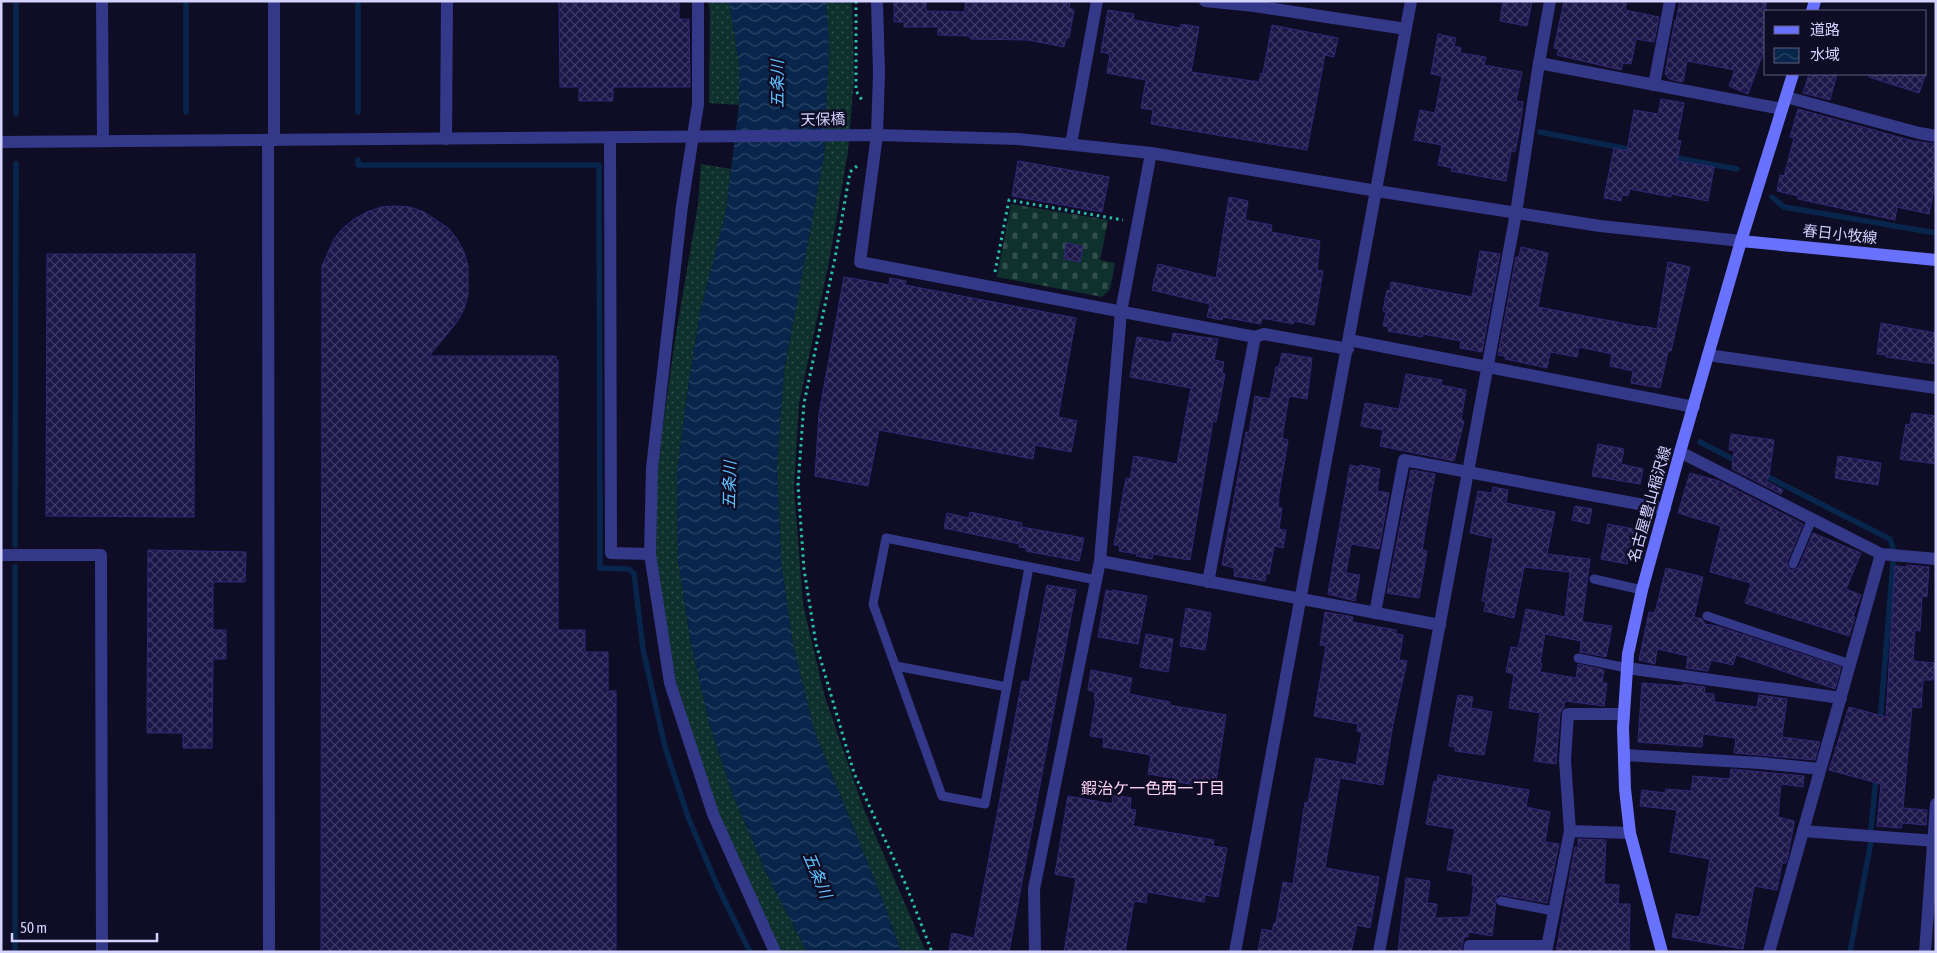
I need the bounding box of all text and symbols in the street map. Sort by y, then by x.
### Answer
legend [1764,10,1927,75]
text: 道路 [1810,21,1840,38]
text: 水域 [1810,46,1840,63]
water label: 五条川 [768,58,786,108]
street label: 天保橋 [800,110,846,128]
street label: 春日小牧線 [1802,222,1878,246]
street label: 名古屋豊山稲沢線 [1624,444,1674,564]
water label: 五条川 [720,459,738,509]
district label: 鍜治ケ一色西一丁目 [1081,779,1225,797]
water label: 五条川 [800,849,836,902]
scale bar [12,910,158,942]
text: 50 m [20,919,47,936]

